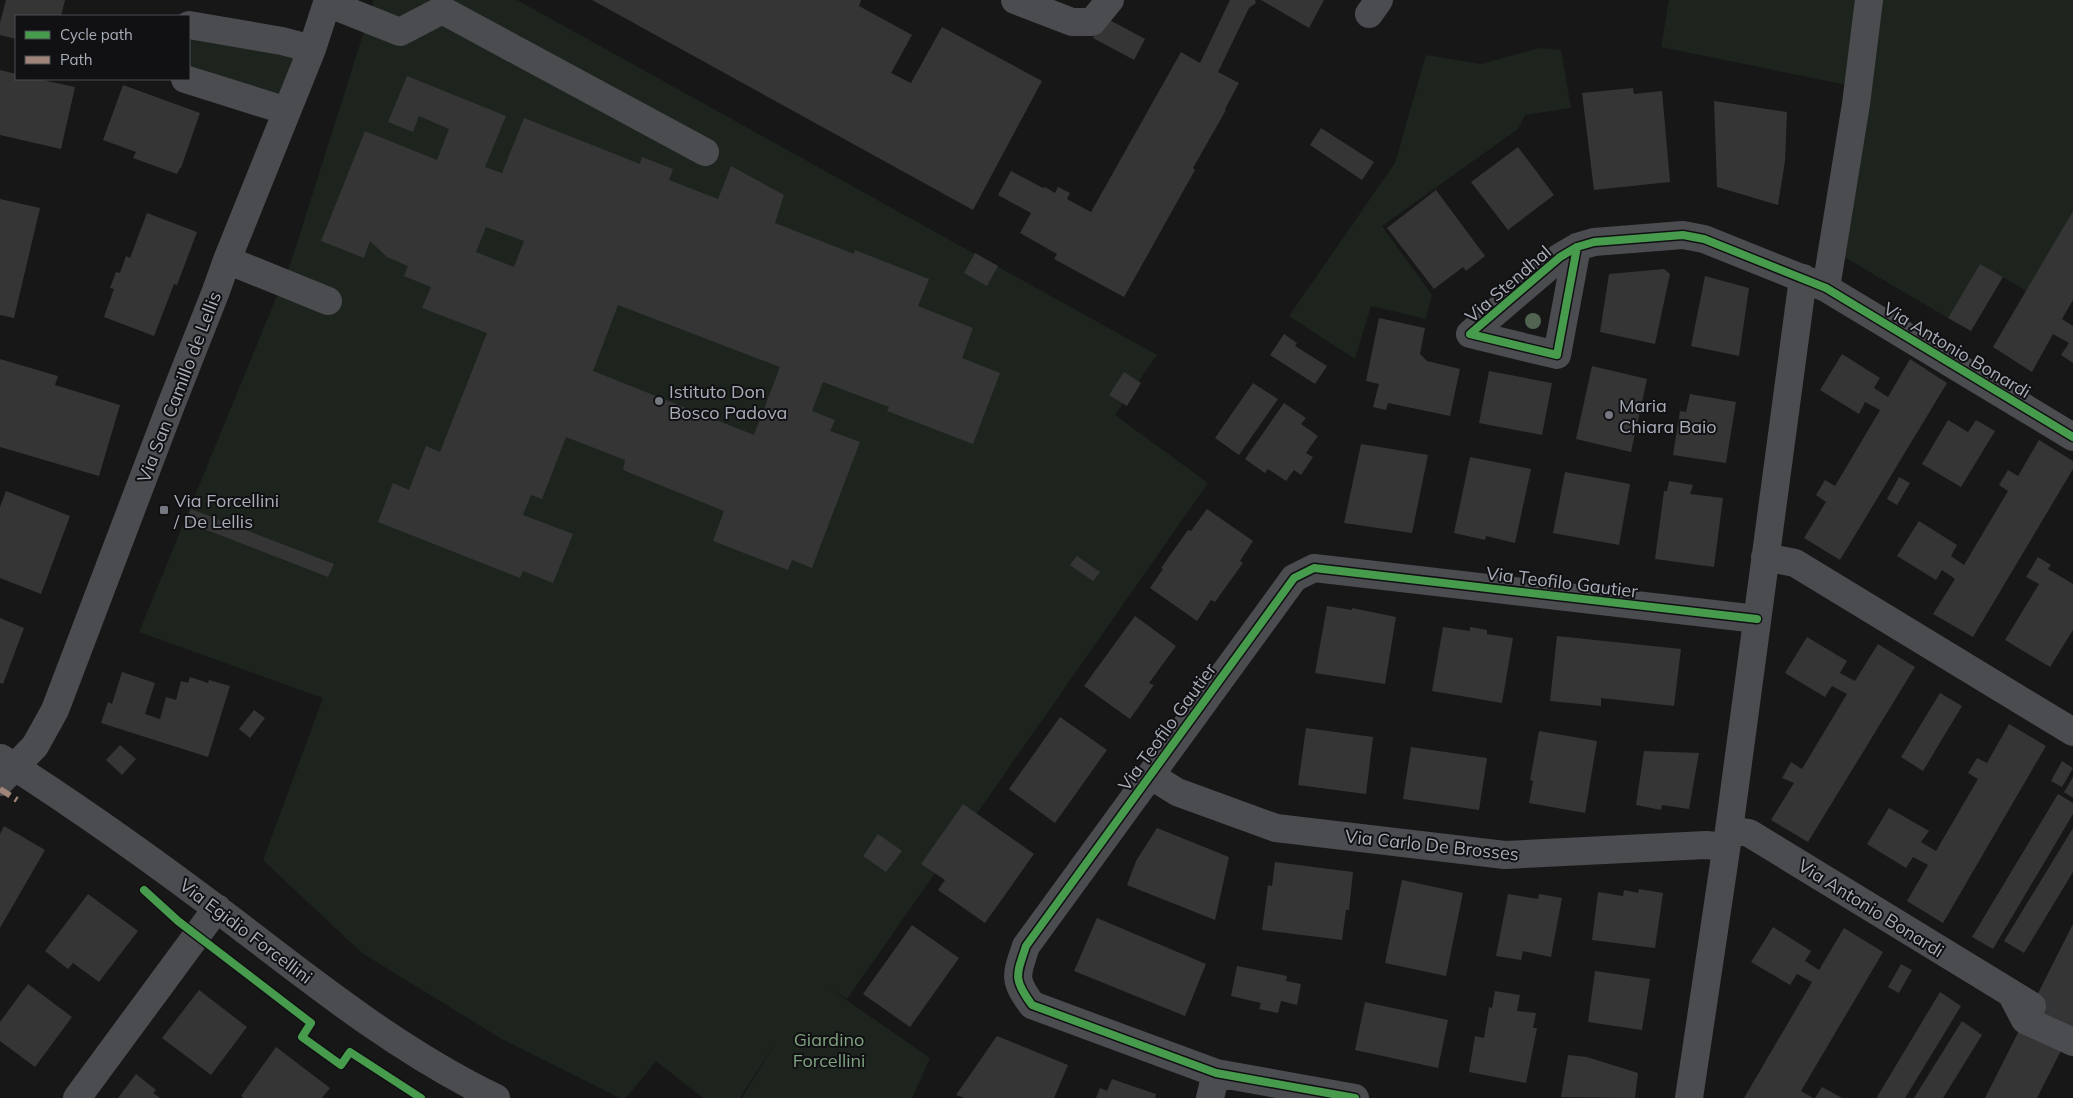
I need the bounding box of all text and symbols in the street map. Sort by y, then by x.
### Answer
legend [15,15,190,80]
text: Cycle path [60,25,133,44]
text: Path [60,50,92,69]
street label: Via Stendhal [1460,240,1556,328]
street label: Via San Camillo de Lellis [132,288,226,486]
street label: Via Antonio Bonardi [1879,297,2035,403]
place label: Istituto Don Bosco Padova [669,380,787,424]
place label: Maria Chiara Baio [1619,394,1717,438]
marker: Istituto Don Bosco Padova [653,395,665,407]
marker: Maria Chiara Baio [1603,409,1615,421]
place label: Via Forcellini / De Lellis [173,489,279,533]
marker: Via Forcellini / De Lellis [158,504,170,516]
street label: Via Teofilo Gautier [1485,561,1640,603]
street label: Via Teofilo Gautier [1113,658,1221,796]
street label: Via Carlo De Brosses [1344,824,1520,866]
street label: Via Antonio Bonardi [1794,854,1948,962]
street label: Via Egidio Forcellini [175,873,317,989]
park label: Giardino Forcellini [793,1028,865,1072]

